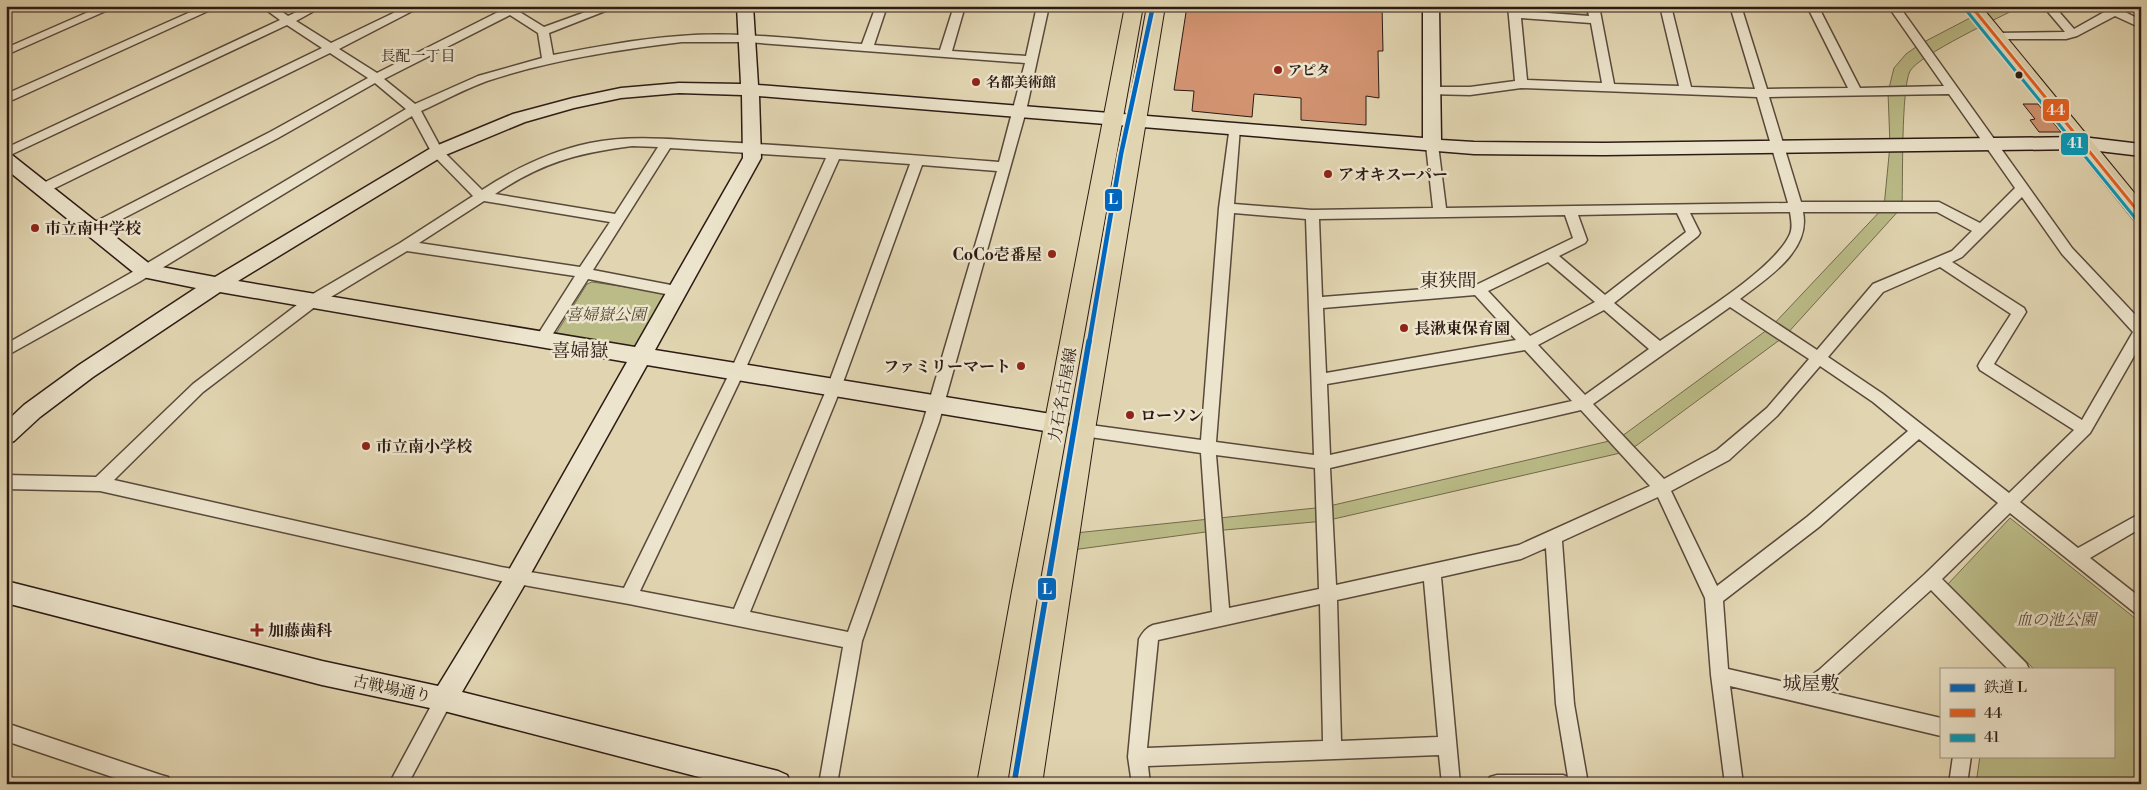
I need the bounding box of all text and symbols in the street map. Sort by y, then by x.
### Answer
district label: 長配一丁目 [380,47,456,66]
place label: アピタ [1288,62,1330,80]
marker: アピタ [1272,64,1284,76]
unlabelled marker [2014,70,2024,80]
place label: 名都美術館 [986,74,1056,92]
marker: 名都美術館 [970,76,982,88]
line badge: 44 [2042,98,2070,122]
text: 44 [2047,102,2065,120]
line badge: 41 [2060,132,2089,156]
text: 41 [2067,135,2083,153]
place label: アオキスーパー [1338,165,1448,185]
marker: アオキスーパー [1322,168,1334,180]
line badge: L [1104,188,1123,212]
text: L [1108,191,1118,209]
place label: 市立南中学校 [45,219,142,239]
marker: 市立南中学校 [29,222,41,234]
place label: CoCo壱番屋 [952,245,1042,265]
marker: CoCo壱番屋 [1046,248,1058,260]
district label: 東狭間 [1419,269,1477,293]
park label: 喜婦嶽公園 [566,305,649,325]
place label: 長湫東保育園 [1414,319,1510,339]
marker: 長湫東保育園 [1398,322,1410,334]
district label: 喜婦嶽 [551,339,609,363]
street label: 力石名古屋線 [1045,346,1081,444]
place label: ファミリーマート [883,357,1011,377]
marker: ファミリーマート [1015,360,1027,372]
place label: ローソン [1140,406,1203,426]
marker: ローソン [1124,409,1136,421]
place label: 市立南小学校 [376,437,473,457]
marker: 市立南小学校 [360,440,372,452]
line badge: L [1037,577,1057,601]
text: L [1042,581,1052,599]
park label: 血の池公園 [2016,610,2099,630]
place label: 加藤歯科 [268,621,333,641]
marker: 加藤歯科 [250,623,264,637]
legend [1940,668,2114,758]
street label: 古戦場通り [351,671,433,707]
district label: 城屋敷 [1782,672,1840,696]
text: 鉄道 L [1984,678,2027,697]
text: 44 [1984,704,2002,723]
text: 41 [1984,728,2000,747]

